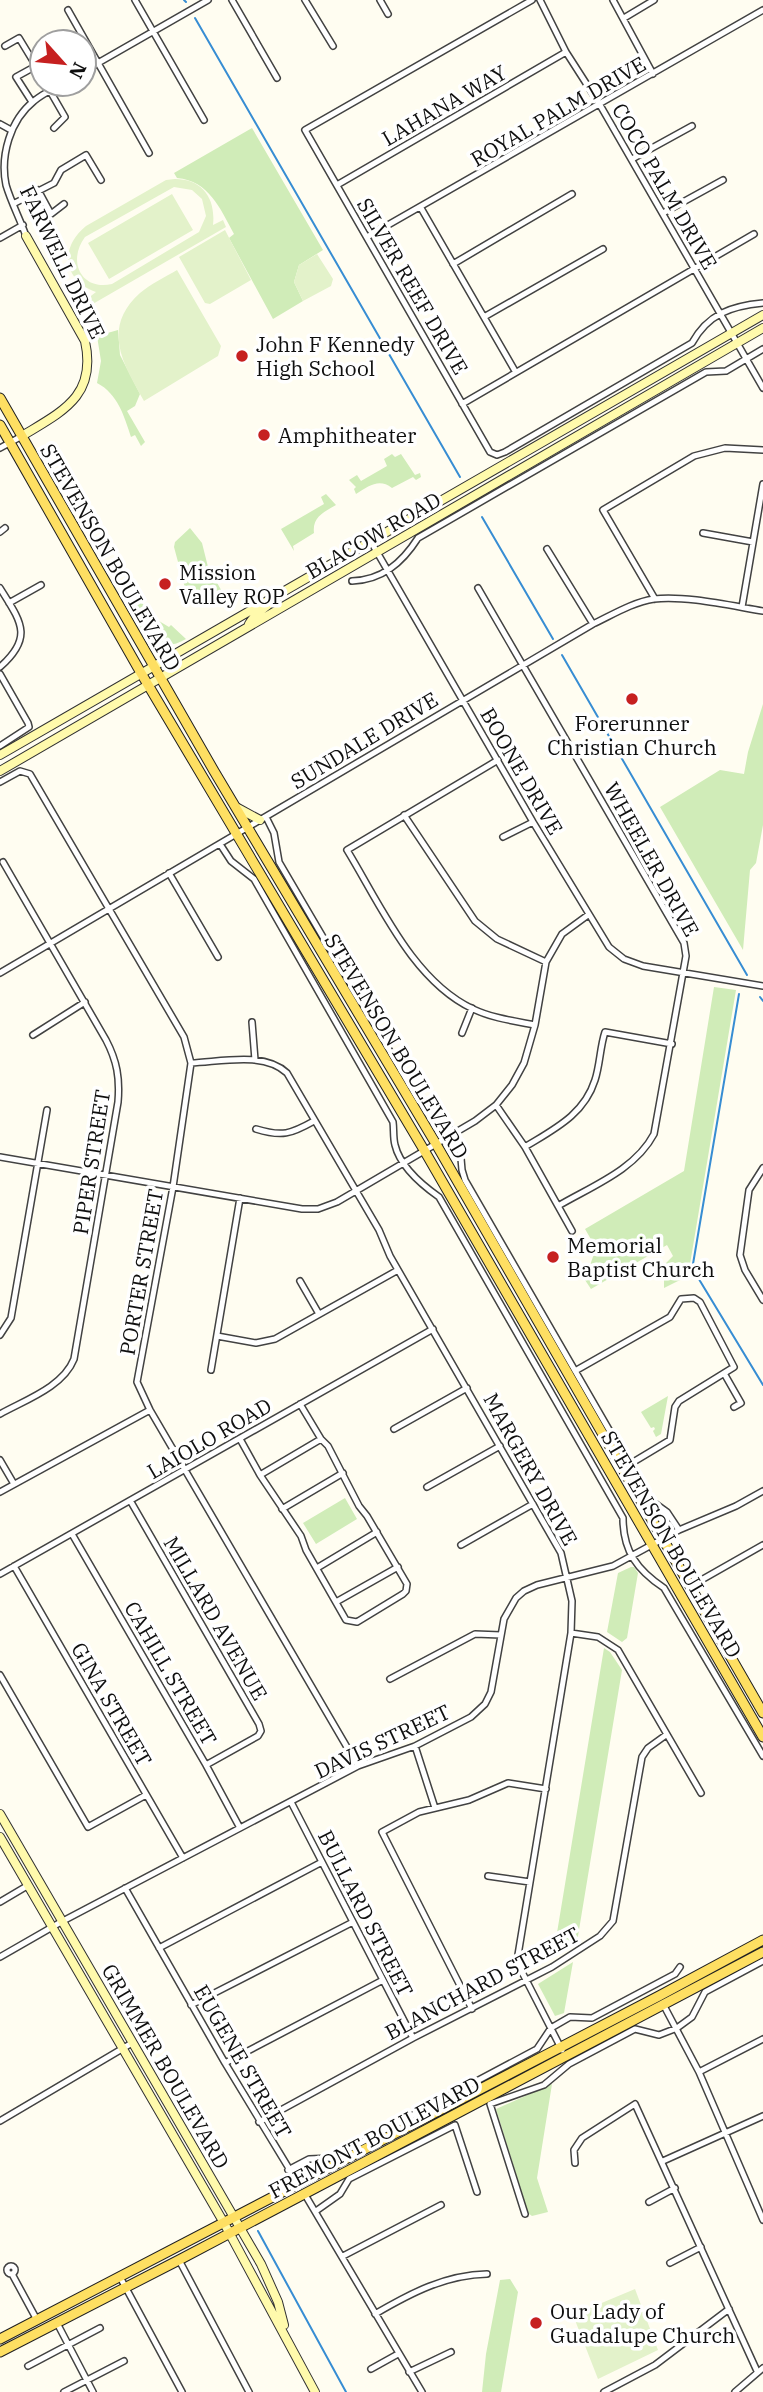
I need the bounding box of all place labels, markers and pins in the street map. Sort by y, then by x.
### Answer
place label: John F Kennedy High School [256,330,415,382]
marker: John F Kennedy High School [234,348,250,364]
place label: Amphitheater [278,421,417,449]
marker: Amphitheater [256,427,272,443]
place label: Mission Valley ROP [179,558,285,610]
marker: Mission Valley ROP [157,576,173,592]
marker: Forerunner Christian Church [624,691,640,707]
place label: Forerunner Christian Church [547,709,717,761]
place label: Memorial Baptist Church [567,1231,715,1283]
marker: Memorial Baptist Church [545,1249,561,1265]
place label: Our Lady of Guadalupe Church [550,2297,735,2349]
marker: Our Lady of Guadalupe Church [528,2315,544,2331]

